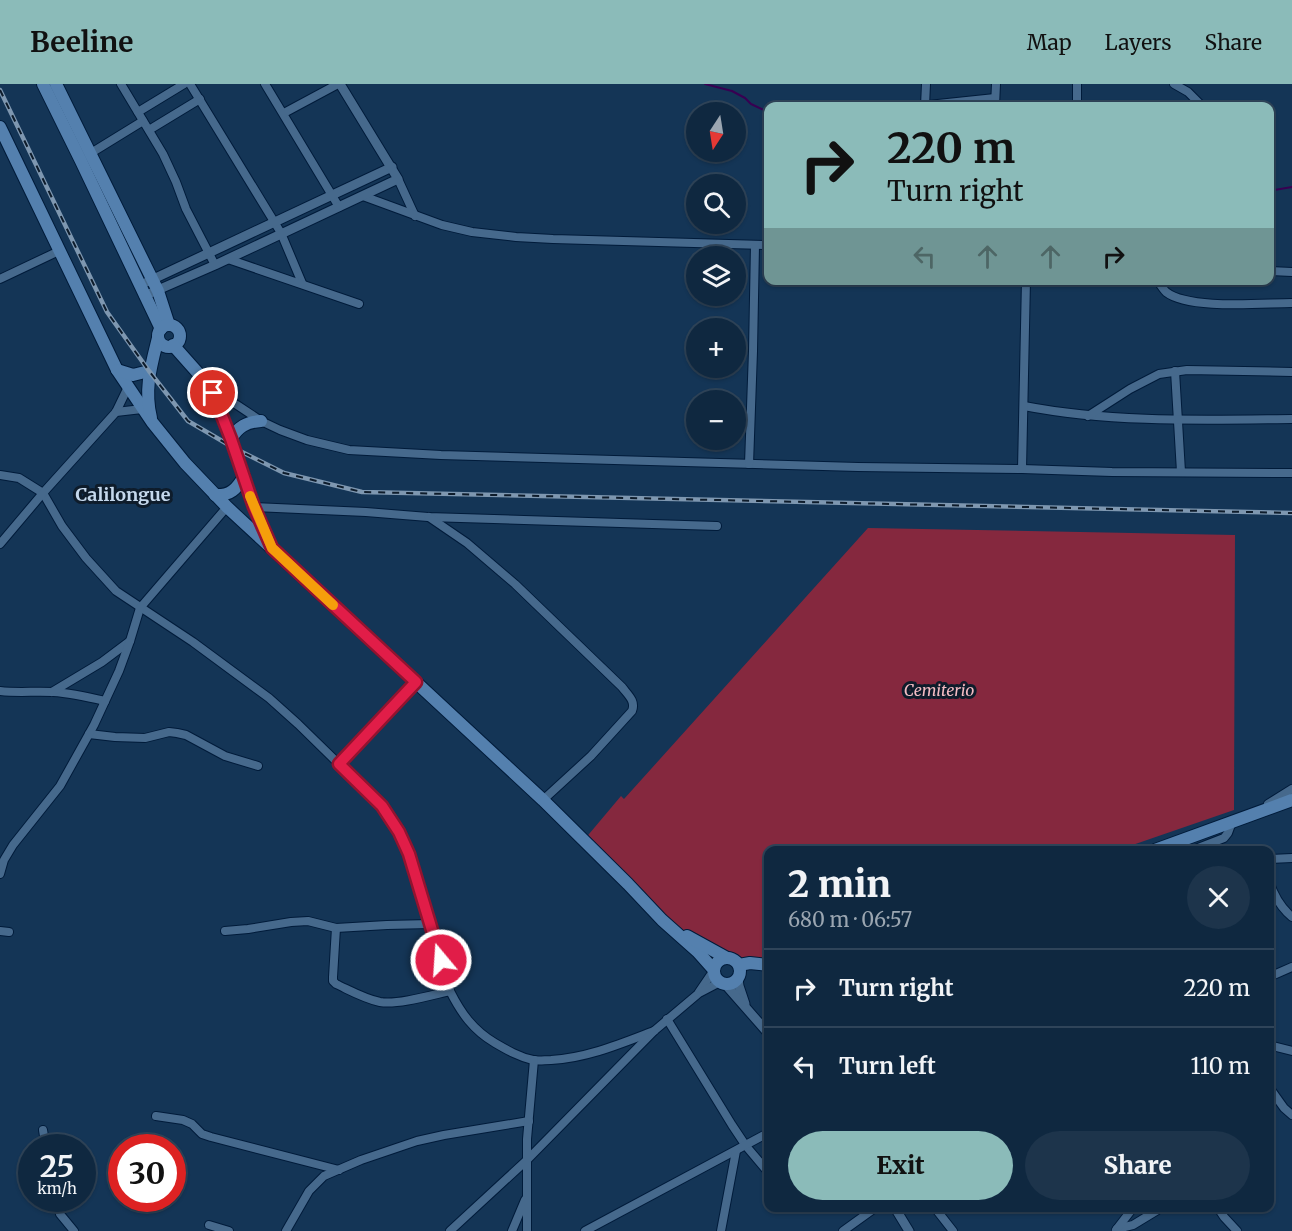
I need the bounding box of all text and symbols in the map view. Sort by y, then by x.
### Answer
text: Beeline [30,24,133,60]
text: Map [1027,29,1072,56]
text: Layers [1105,29,1172,56]
text: Share [1205,29,1262,56]
north arrow [686,102,746,162]
map controls [686,102,746,450]
text: 220 m [887,122,1015,174]
icon: right [788,126,866,204]
button: search [686,174,746,234]
text: Turn right [887,174,1024,208]
icon: left [908,240,941,273]
icon: ahead [971,240,1004,273]
icon: ahead [1034,240,1067,273]
icon: right [1097,240,1130,273]
button: layers [686,246,746,306]
button: + [686,318,746,378]
pin [187,367,238,418]
icon: arrive [196,376,229,409]
button: − [686,390,746,450]
district label: Calilongue [75,483,171,506]
park label: Cemiterio [904,680,974,700]
text: 2 min [788,862,891,907]
button: close [1187,866,1250,929]
text: 680 m · 06:57 [788,907,912,932]
position arrow [409,928,473,992]
icon: right [788,972,821,1005]
text: Turn right [839,974,953,1002]
text: 220 m [1183,974,1250,1002]
icon: left [788,1050,821,1083]
text: Turn left [839,1052,936,1080]
text: 110 m [1191,1052,1250,1080]
button: Exit [788,1131,1013,1200]
button: Share [1025,1131,1250,1200]
speed limit sign: 30 [108,1134,186,1212]
text: 25 [40,1147,74,1185]
text: km/h [37,1179,77,1198]

